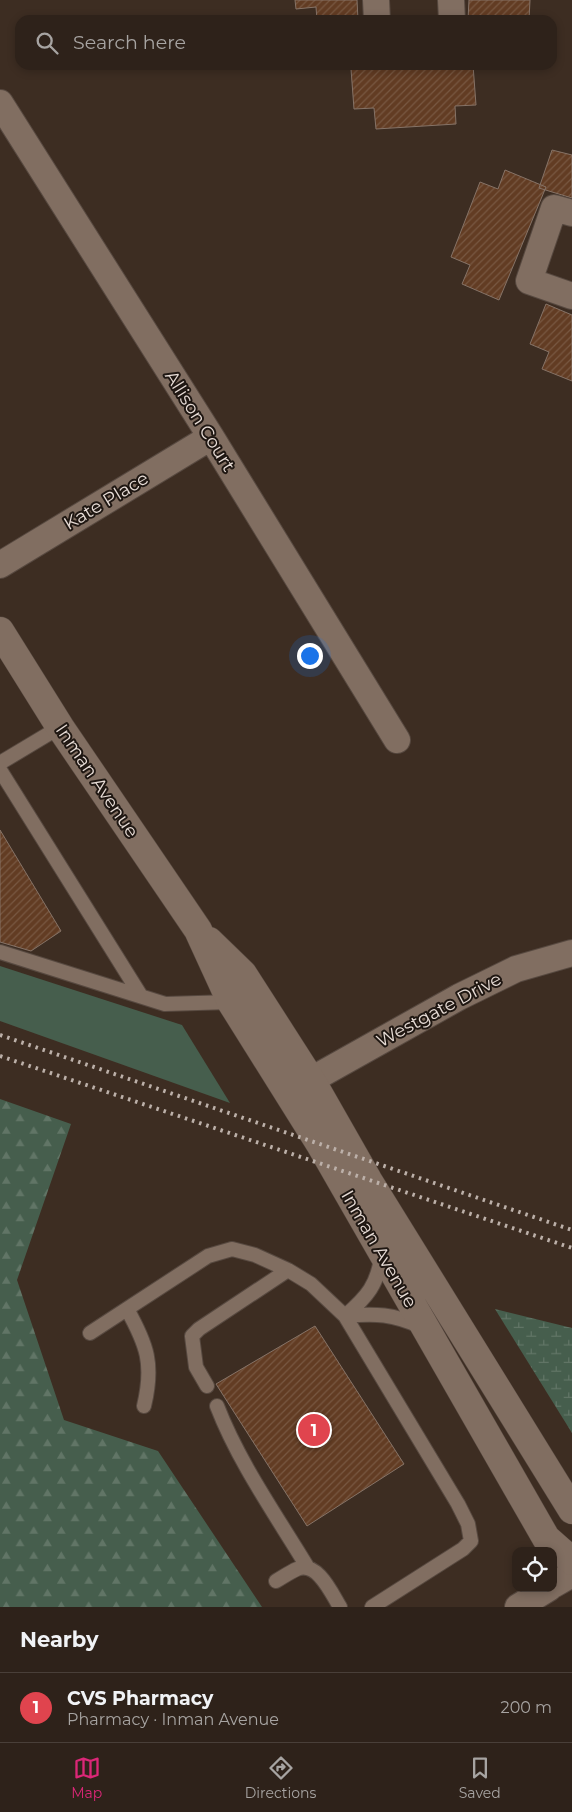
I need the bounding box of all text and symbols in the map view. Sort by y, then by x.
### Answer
search box [15,15,557,70]
icon: search [33,29,61,57]
text: Search here [73,31,186,54]
street label: Allison Court [160,366,240,476]
street label: Kate Place [60,467,152,535]
your location [297,643,323,669]
street label: Inman Avenue [51,720,143,842]
street label: Westgate Drive [373,968,505,1052]
street label: Inman Avenue [336,1186,422,1312]
pin: 1 [298,1411,330,1449]
map controls [512,1547,557,1592]
button: locate [512,1547,557,1592]
text: Nearby [20,1627,99,1652]
text: CVS Pharmacy [67,1687,213,1710]
text: 1 [33,1698,39,1717]
text: 200 m [501,1698,552,1717]
text: Pharmacy · Inman Avenue [67,1710,279,1729]
tab: Map [71,1754,102,1802]
tab: Directions [245,1754,316,1802]
tab: Saved [459,1754,501,1802]

